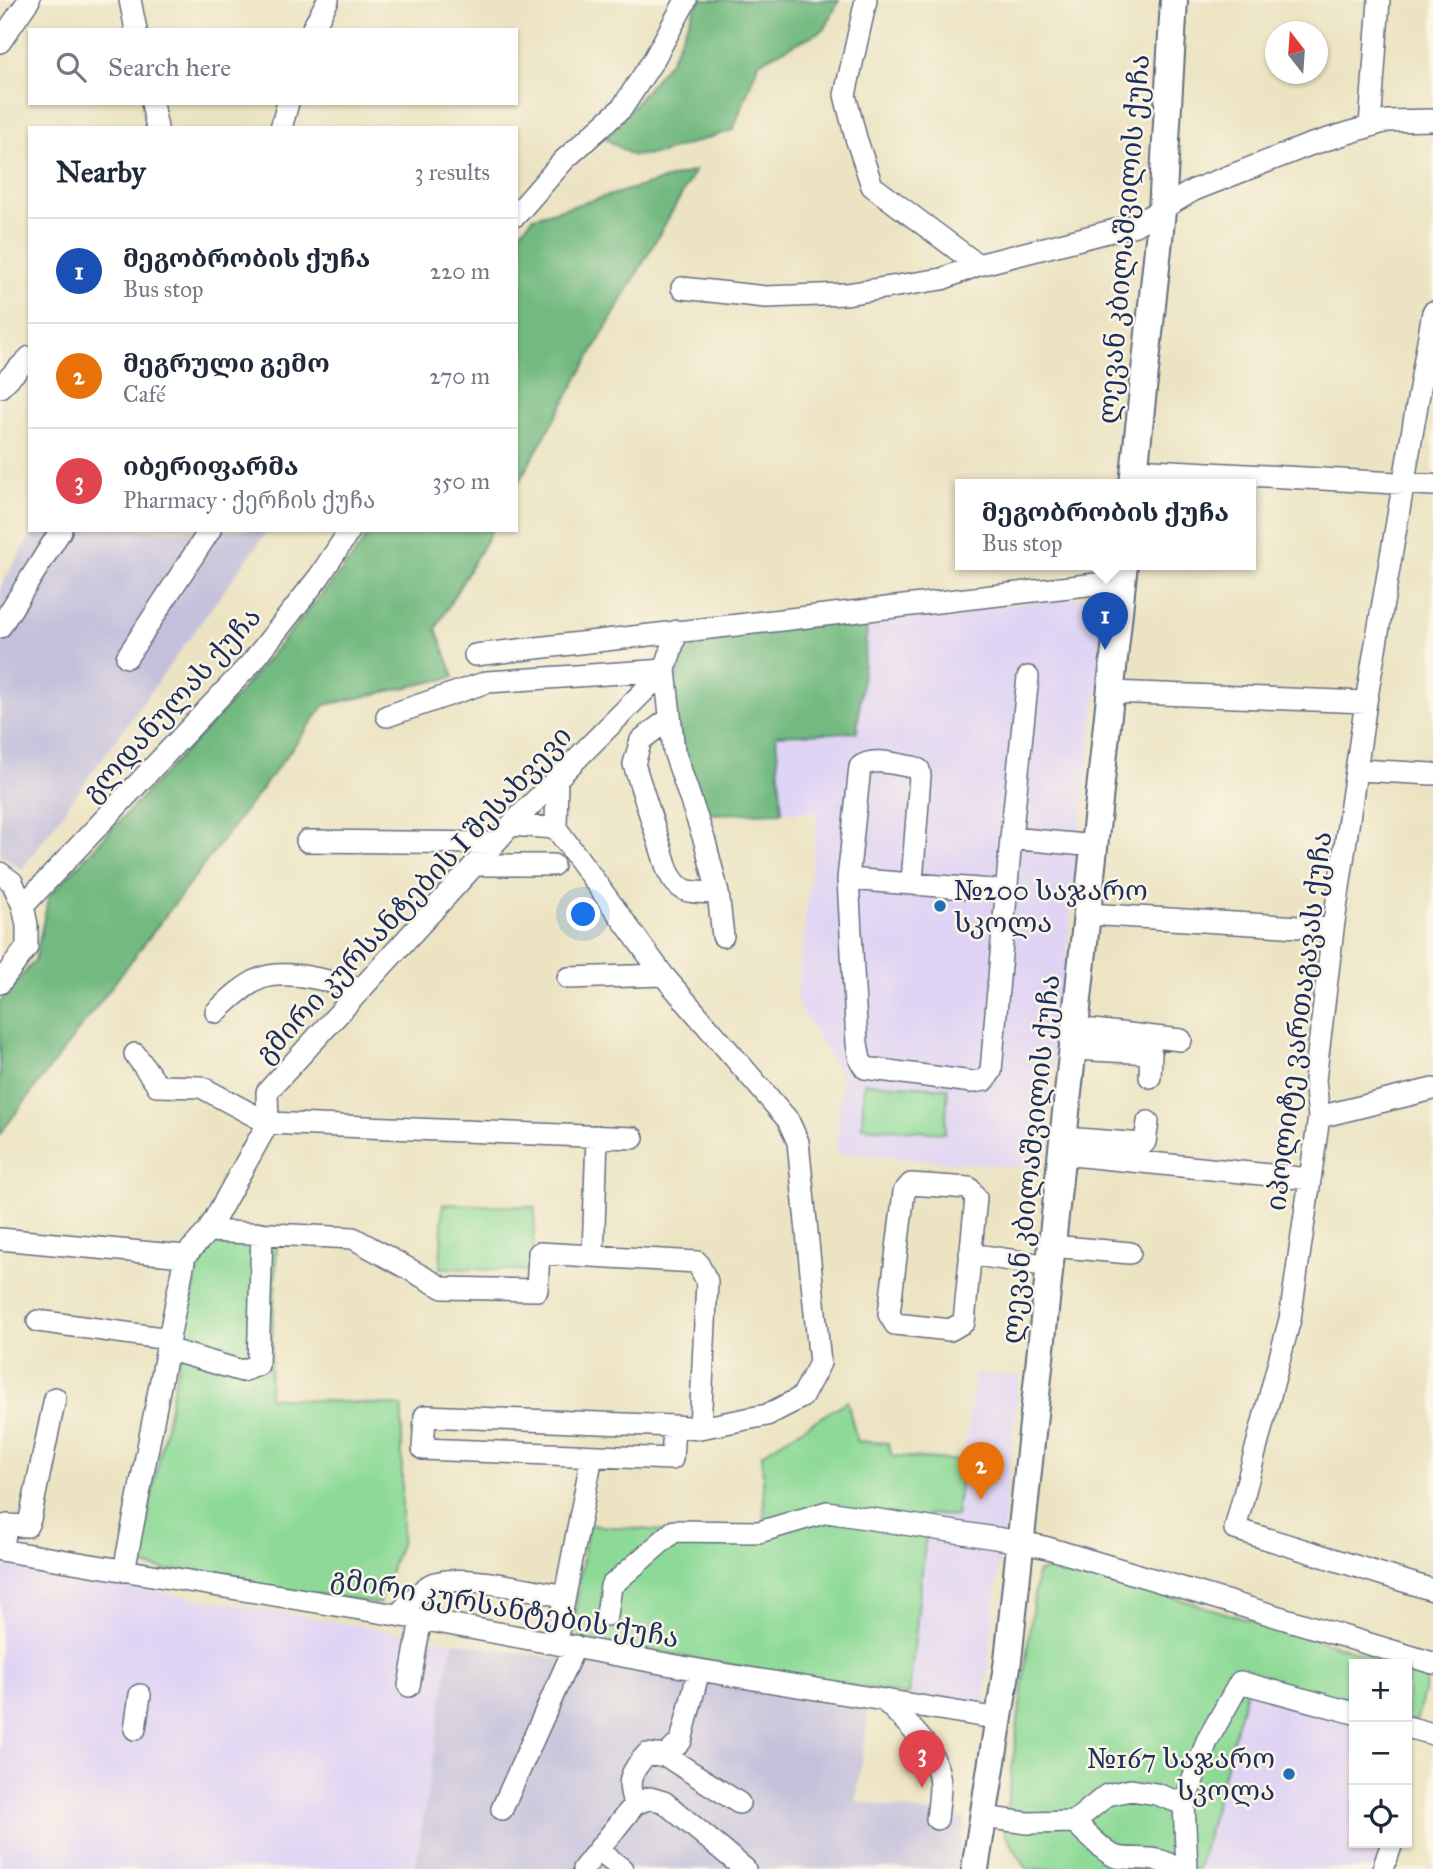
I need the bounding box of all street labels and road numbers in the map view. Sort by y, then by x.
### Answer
street label: ლევან კბილაშვილის ქუჩა [1090,53,1157,426]
street label: გლდანულას ქუჩა [75,600,268,809]
street label: გმირი კურსანტების I შესახვევი [248,719,579,1070]
street label: იპოლიტე ვართაგავას ქუჩა [1258,829,1339,1213]
street label: ლევან კბილაშვილის ქუჩა [994,973,1067,1346]
street label: გმირი კურსანტების ქუჩა [328,1560,682,1655]

